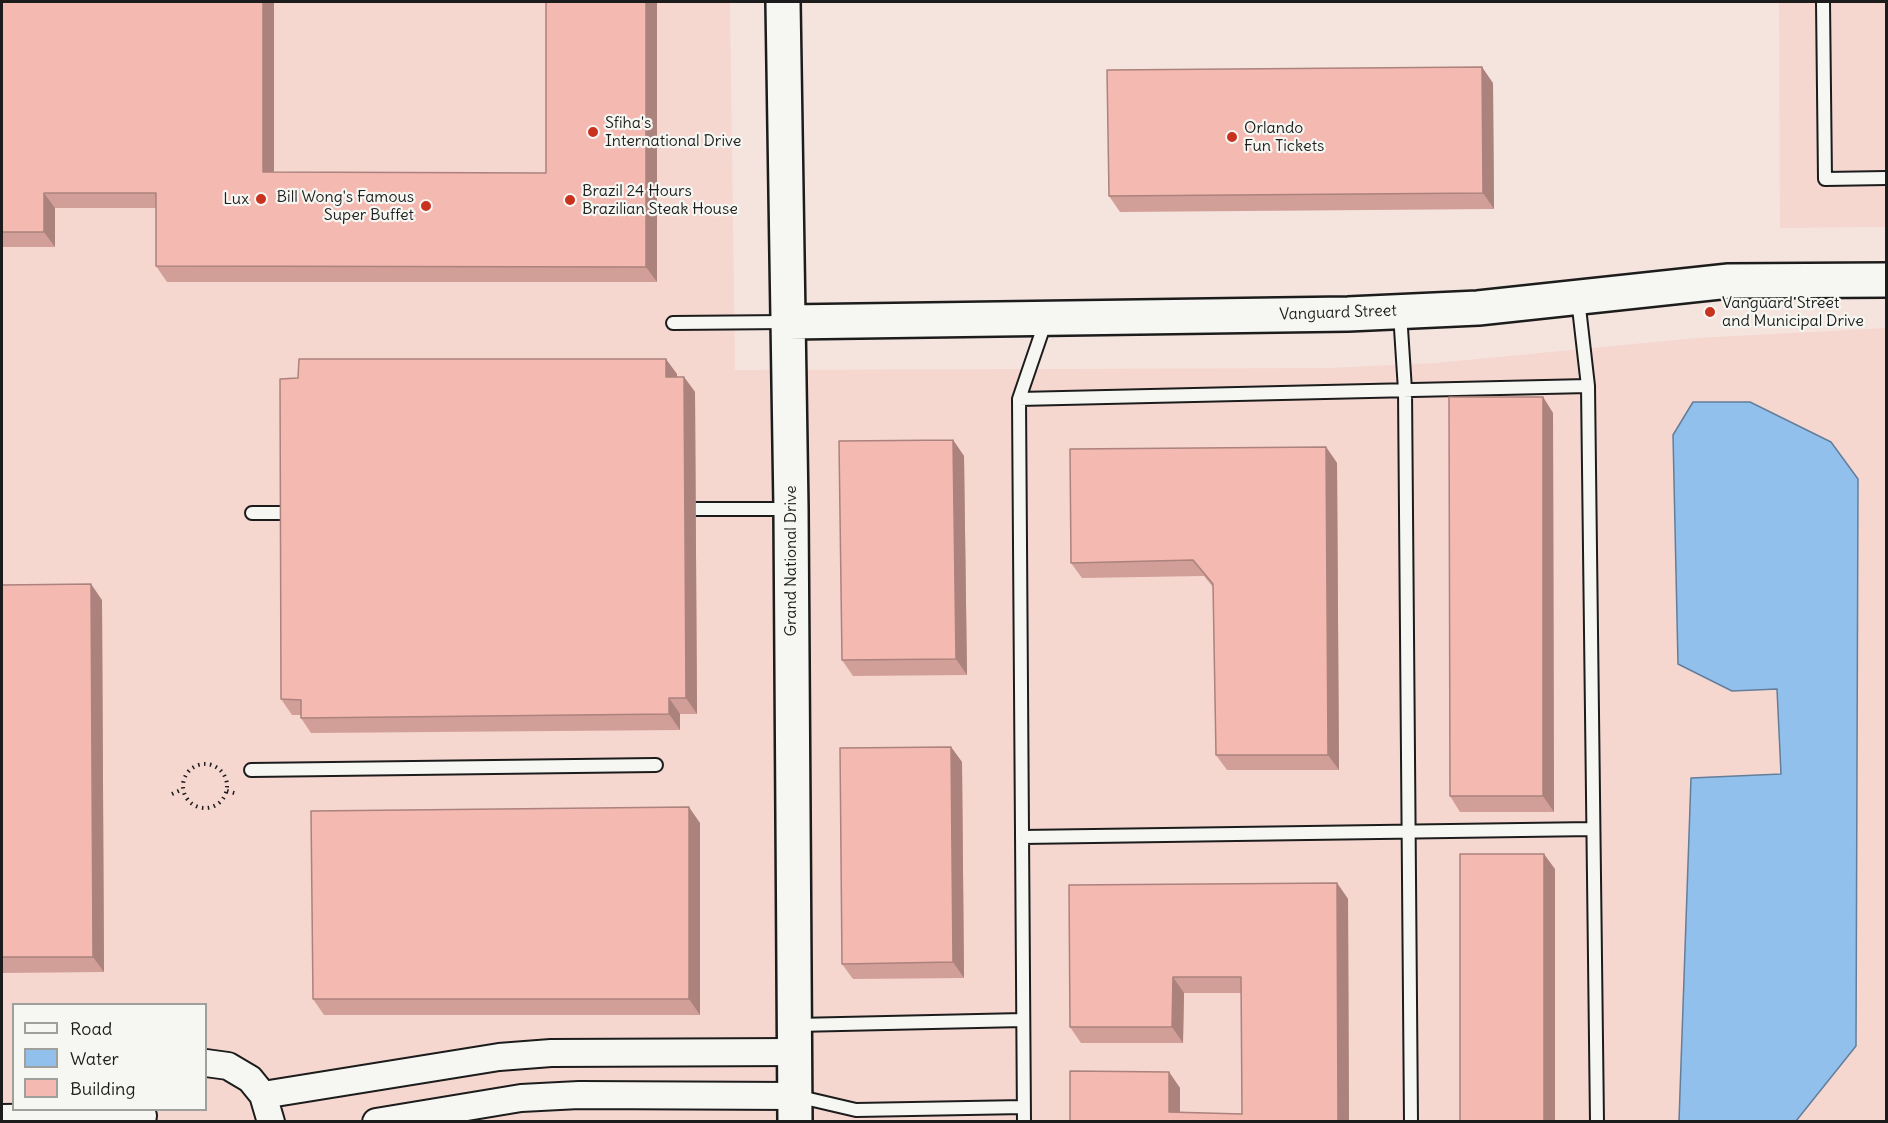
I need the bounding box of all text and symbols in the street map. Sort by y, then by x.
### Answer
place label: Sfiha's International Drive [605,113,741,151]
place label: Orlando Fun Tickets [1244,118,1324,156]
marker: Sfiha's International Drive [586,125,600,139]
marker: Orlando Fun Tickets [1225,130,1239,144]
place label: Brazil 24 Hours Brazilian Steak House [582,181,738,219]
place label: Bill Wong's Famous Super Buffet [277,187,414,225]
place label: Lux [223,189,249,209]
marker: Lux [254,192,268,206]
marker: Brazil 24 Hours Brazilian Steak House [563,193,577,207]
marker: Bill Wong's Famous Super Buffet [419,199,433,213]
place label: Vanguard Street and Municipal Drive [1722,293,1864,331]
street label: Vanguard Street [1279,301,1397,325]
marker: Vanguard Street and Municipal Drive [1703,305,1717,319]
street label: Grand National Drive [781,485,801,637]
legend [12,1003,207,1111]
text: Road [70,1017,112,1040]
text: Water [70,1047,119,1070]
text: Building [70,1077,135,1100]

